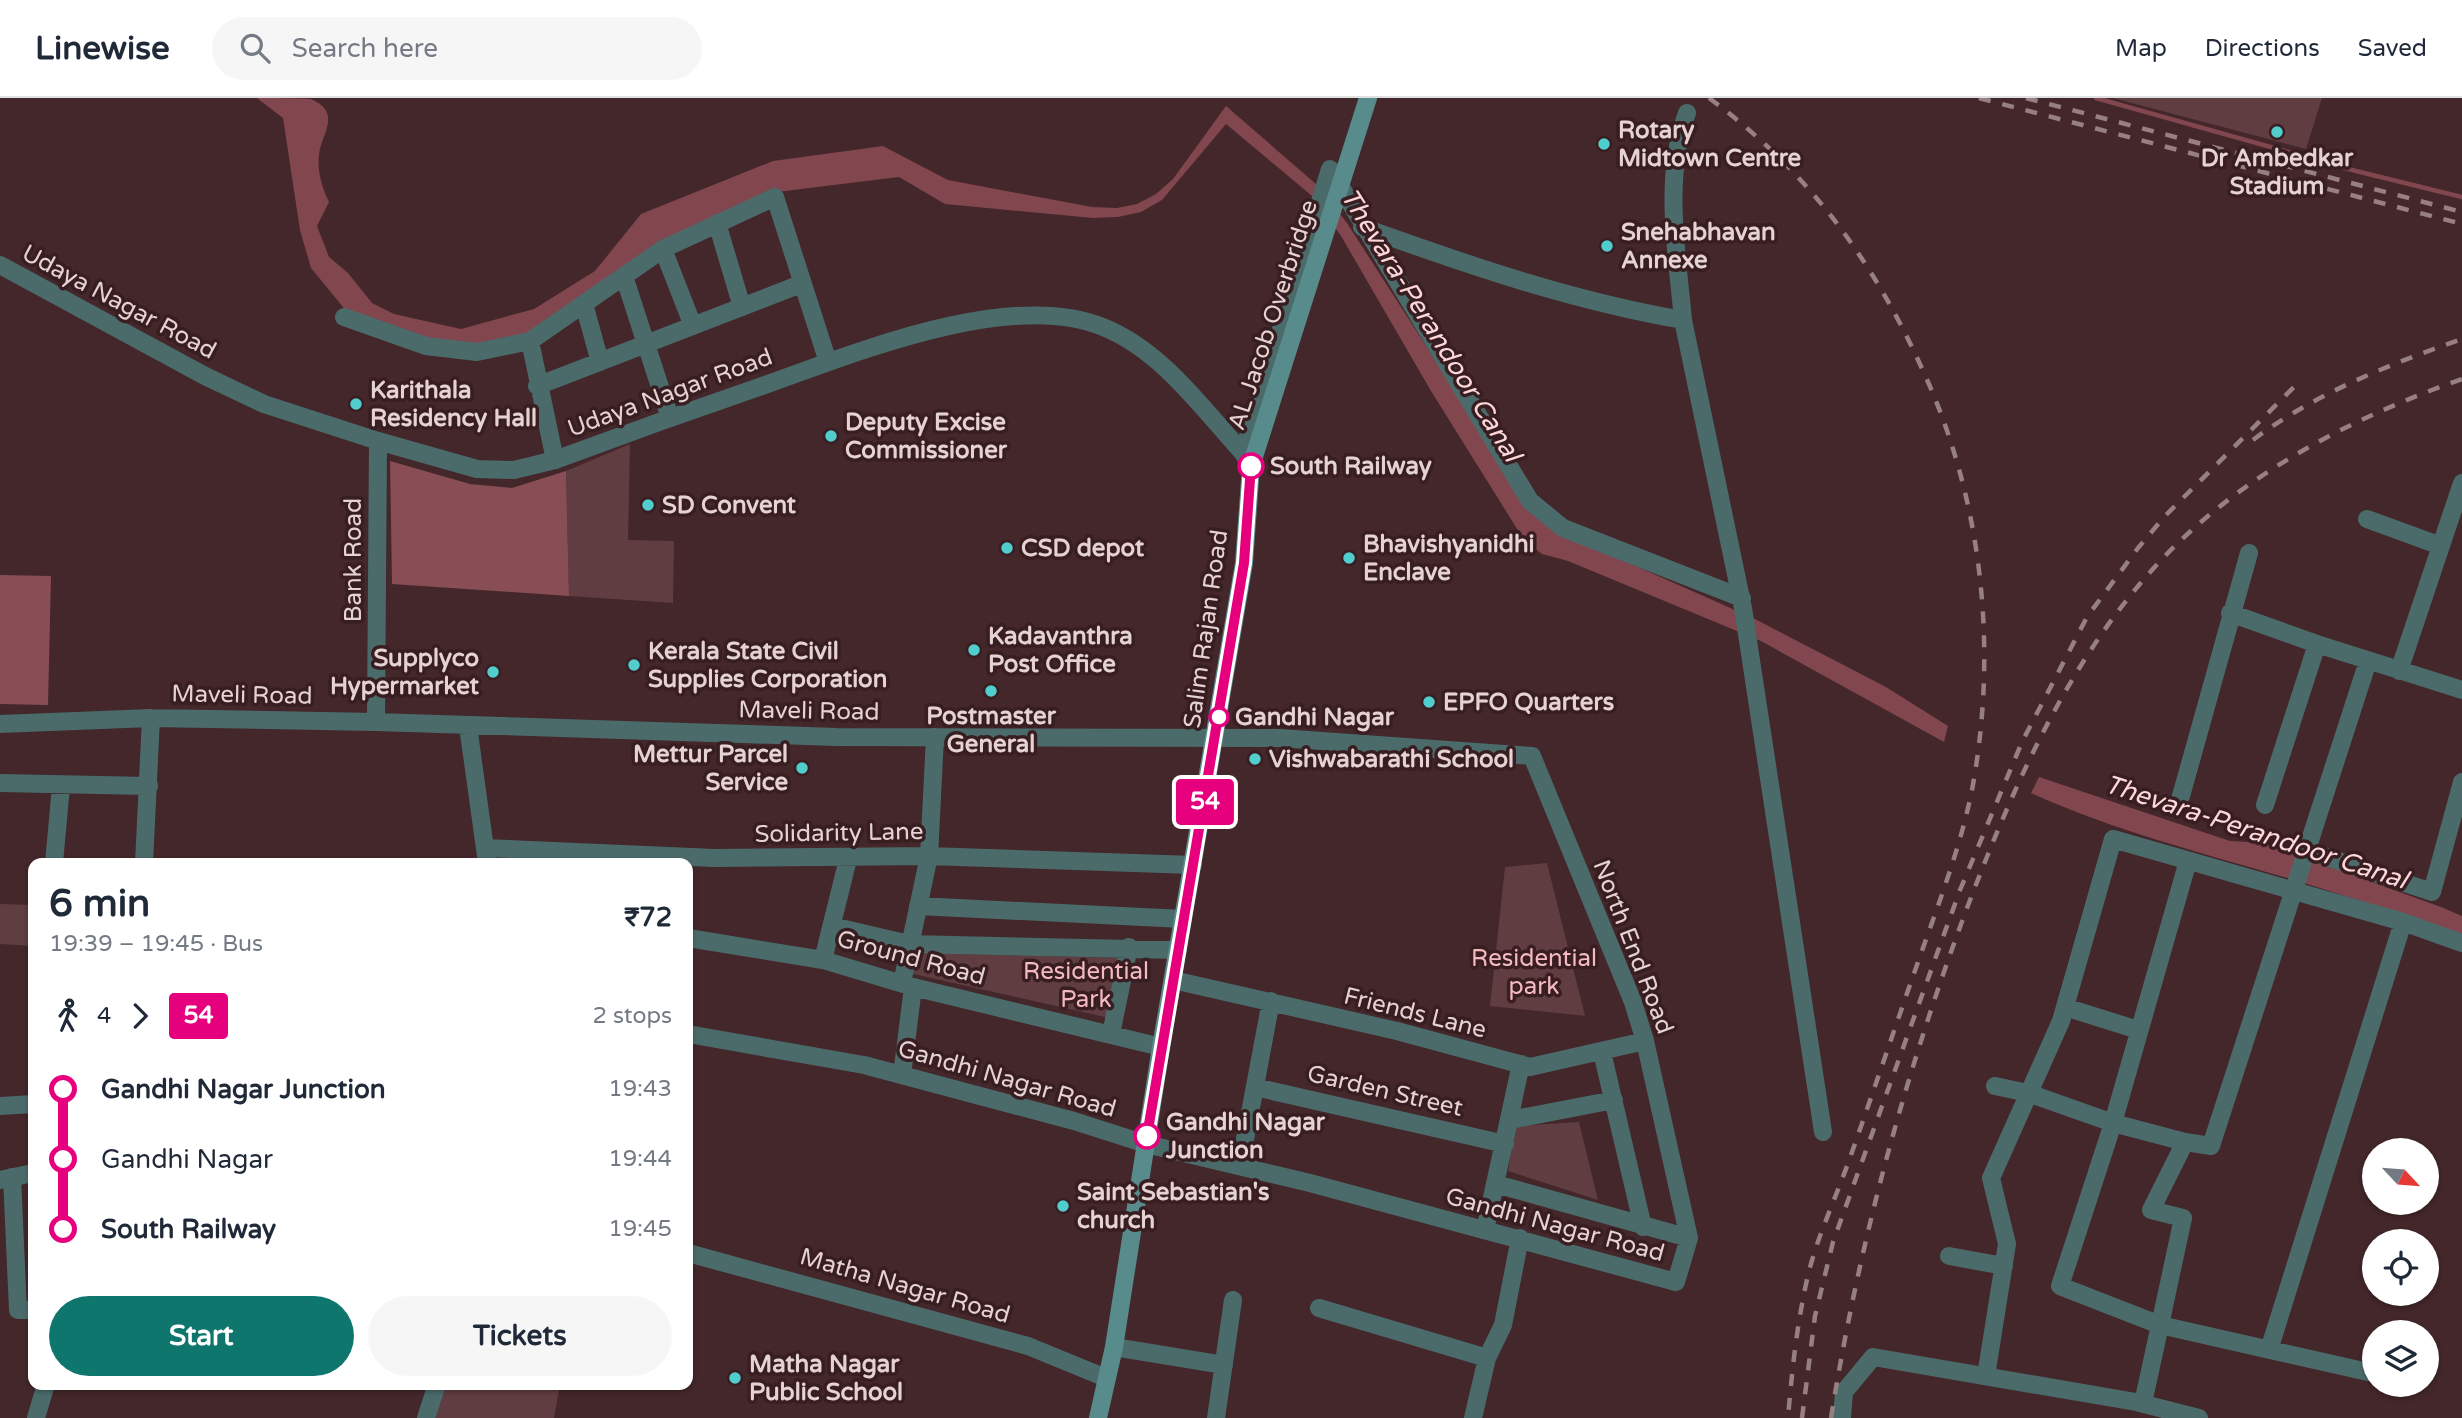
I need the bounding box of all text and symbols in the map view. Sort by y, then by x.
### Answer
search box [212,17,702,80]
text: Linewise [35,29,170,68]
icon: search [236,29,274,67]
text: Search here [292,33,438,64]
text: Map [2115,34,2167,63]
text: Directions [2205,34,2320,63]
text: Saved [2358,34,2427,63]
place label: Rotary Midtown Centre [1618,116,1802,173]
marker: Dr Ambedkar Stadium [2269,124,2285,140]
marker: Rotary Midtown Centre [1596,136,1612,152]
place label: Dr Ambedkar Stadium [2201,144,2354,201]
water label: Thevara-Perandoor Canal [1334,183,1530,470]
street label: AL Jacob Overbridge [1222,196,1324,434]
place label: Snehabhavan Annexe [1621,218,1776,275]
marker: Snehabhavan Annexe [1599,238,1615,254]
street label: Udaya Nagar Road [17,239,221,365]
street label: Udaya Nagar Road [564,342,776,444]
place label: Karithala Residency Hall [370,376,537,433]
marker: Karithala Residency Hall [348,396,364,412]
place label: Deputy Excise Commissioner [845,408,1008,465]
marker: Deputy Excise Commissioner [823,428,839,444]
place label: South Railway [1270,452,1432,481]
marker: South Railway [1238,453,1264,479]
place label: SD Convent [662,491,797,520]
marker: SD Convent [640,497,656,513]
street label: Bank Road [339,498,368,622]
street label: Salim Rajan Road [1178,528,1234,730]
place label: Bhavishyanidhi Enclave [1363,530,1535,587]
place label: CSD depot [1021,534,1145,563]
marker: CSD depot [999,540,1015,556]
marker: Bhavishyanidhi Enclave [1341,550,1357,566]
place label: Kadavanthra Post Office [988,622,1133,679]
place label: Kerala State Civil Supplies Corporation [648,637,887,694]
marker: Kadavanthra Post Office [966,642,982,658]
place label: Supplyco Hypermarket [330,644,480,701]
marker: Kerala State Civil Supplies Corporation [626,657,642,673]
marker: Supplyco Hypermarket [485,664,501,680]
street label: Maveli Road [171,679,313,711]
marker: Postmaster General [983,683,999,699]
place label: EPFO Quarters [1443,688,1614,717]
marker: EPFO Quarters [1421,694,1437,710]
street label: Maveli Road [738,695,880,727]
place label: Postmaster General [926,702,1057,759]
place label: Gandhi Nagar [1235,703,1395,732]
marker: Gandhi Nagar [1209,707,1229,727]
place label: Mettur Parcel Service [633,740,788,797]
place label: Vishwabarathi School [1269,745,1514,774]
marker: Vishwabarathi School [1247,751,1263,767]
marker: Mettur Parcel Service [794,760,810,776]
water label: Thevara-Perandoor Canal [2101,768,2414,897]
line badge: 54 [1174,779,1236,825]
text: 54 [1190,787,1220,816]
street label: Solidarity Lane [754,817,924,849]
street label: North End Road [1586,856,1680,1038]
text: 6 min [49,881,150,927]
text: ₹72 [624,902,672,933]
street label: Ground Road [834,924,988,992]
text: 19:39 – 19:45 · Bus [49,930,263,958]
park label: Residential park [1471,944,1597,1001]
park label: Residential Park [1023,957,1149,1014]
street label: Friends Lane [1341,981,1489,1045]
icon: walk [49,997,87,1035]
icon: forward [121,997,159,1035]
text: 54 [183,1001,214,1030]
text: 4 [97,1002,111,1030]
text: 2 stops [592,1002,672,1030]
street label: Gandhi Nagar Road [895,1034,1119,1124]
street label: Garden Street [1304,1059,1466,1123]
text: Gandhi Nagar Junction [101,1074,386,1105]
text: 19:43 [608,1075,672,1103]
place label: Gandhi Nagar Junction [1165,1108,1326,1165]
marker: Gandhi Nagar Junction [1134,1123,1160,1149]
north arrow [2362,1138,2440,1214]
map controls [2362,1138,2439,1397]
text: Gandhi Nagar [101,1144,273,1175]
text: 19:44 [608,1145,672,1173]
place label: Saint Sebastian's church [1077,1178,1270,1235]
street label: Gandhi Nagar Road [1442,1182,1668,1268]
marker: Saint Sebastian's church [1055,1198,1071,1214]
text: South Railway [101,1214,276,1245]
text: 19:45 [608,1215,672,1243]
button: locate [2362,1229,2439,1306]
street label: Matha Nagar Road [797,1242,1013,1330]
button: Start [49,1296,354,1376]
button: Tickets [368,1296,672,1376]
button: layers [2362,1320,2439,1397]
place label: Matha Nagar Public School [749,1350,903,1407]
marker: Matha Nagar Public School [727,1370,743,1386]

